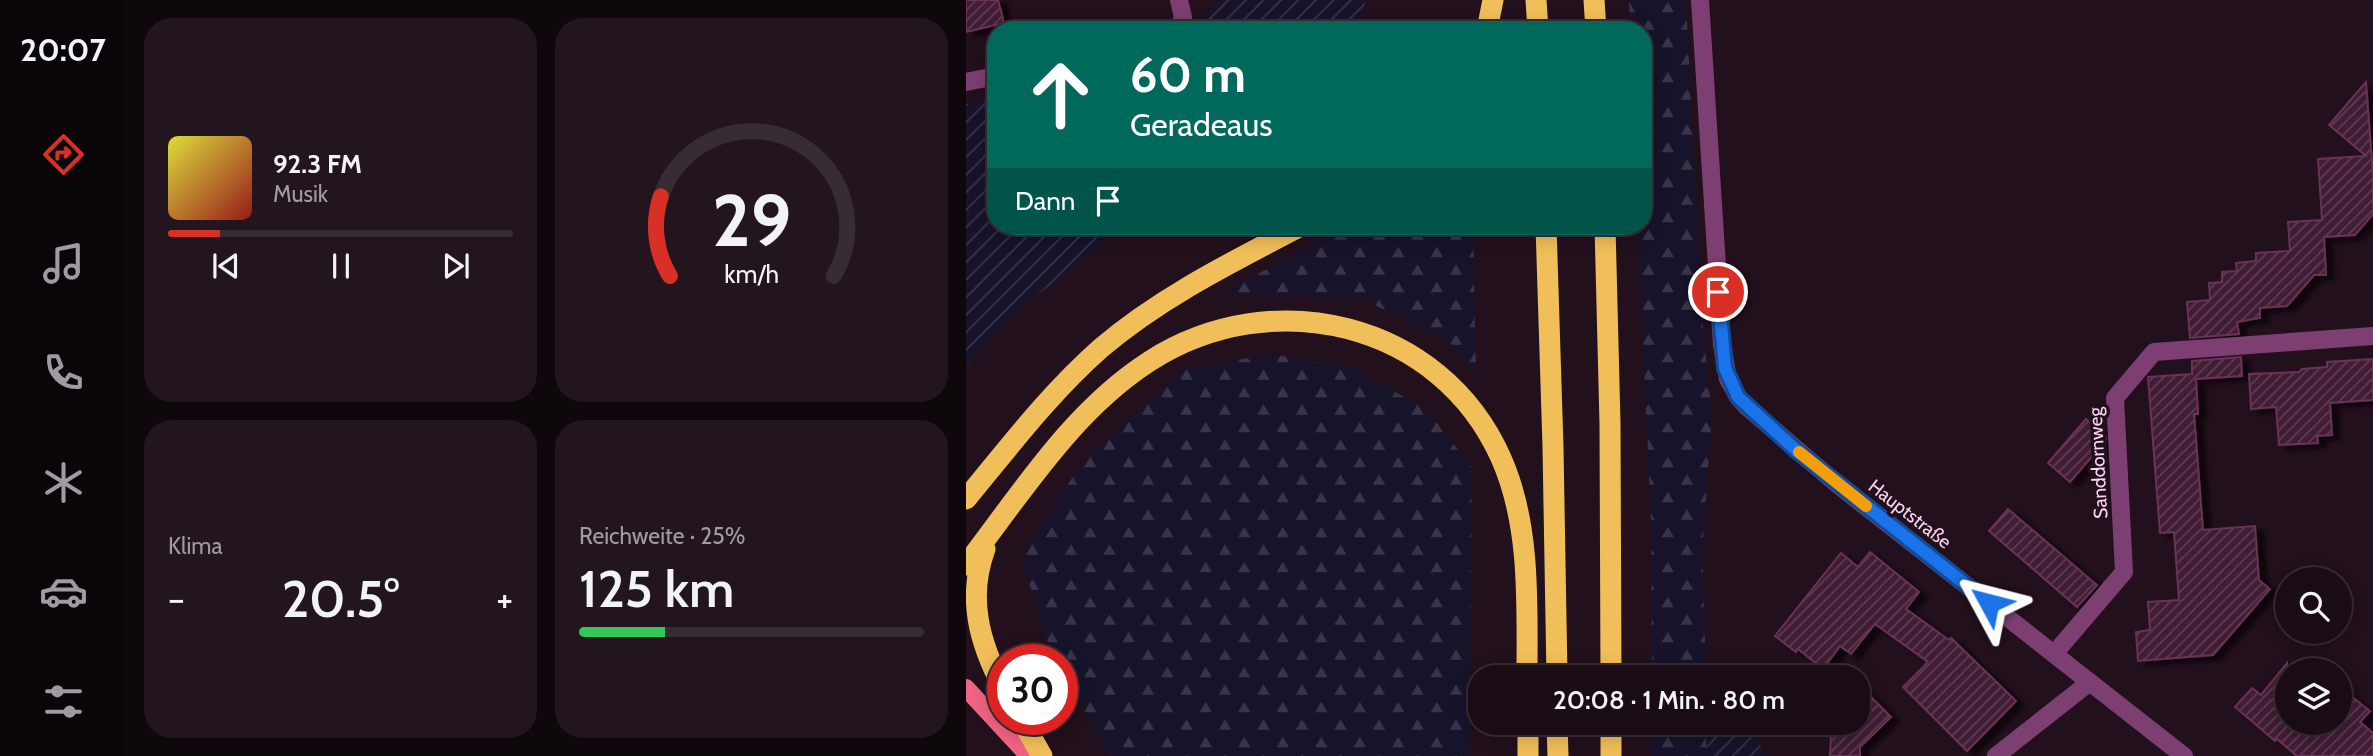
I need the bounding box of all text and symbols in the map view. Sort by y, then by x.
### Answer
text: 20:07 [20,30,106,69]
text: 60 m [1130,45,1246,104]
icon: ahead [1015,49,1106,140]
text: Geradeaus [1130,105,1273,144]
icon: directions [39,130,88,179]
text: 92.3 FM [273,148,362,180]
text: 29 [712,177,791,265]
text: Musik [273,180,328,208]
icon: arrive [1089,182,1127,220]
text: Dann [1015,185,1075,217]
icon: music [39,239,88,288]
icon: previous [207,247,245,285]
icon: pause [322,247,360,285]
icon: next [437,247,475,285]
text: km/h [724,259,779,289]
pin [1688,262,1748,322]
icon: arrive [1699,273,1737,311]
icon: phone [39,348,88,397]
street label: Sanddornweg [2084,406,2112,519]
icon: climate [39,458,88,507]
street label: Hauptstraße [1864,474,1956,554]
text: Reichweite · 25% [579,522,745,550]
text: Klima [168,532,223,560]
text: 125 km [579,557,734,620]
position arrow [1952,566,2026,640]
icon: car [39,567,88,616]
text: 20.5° [282,567,399,630]
map controls [2275,567,2352,735]
button: search [2275,567,2352,644]
text: − [168,575,185,622]
text: + [496,575,513,622]
speed limit sign: 30 [987,644,1078,735]
button: layers [2275,658,2352,735]
icon: filters [39,677,88,726]
text: 20:08 · 1 Min. · 80 m [1553,684,1785,716]

